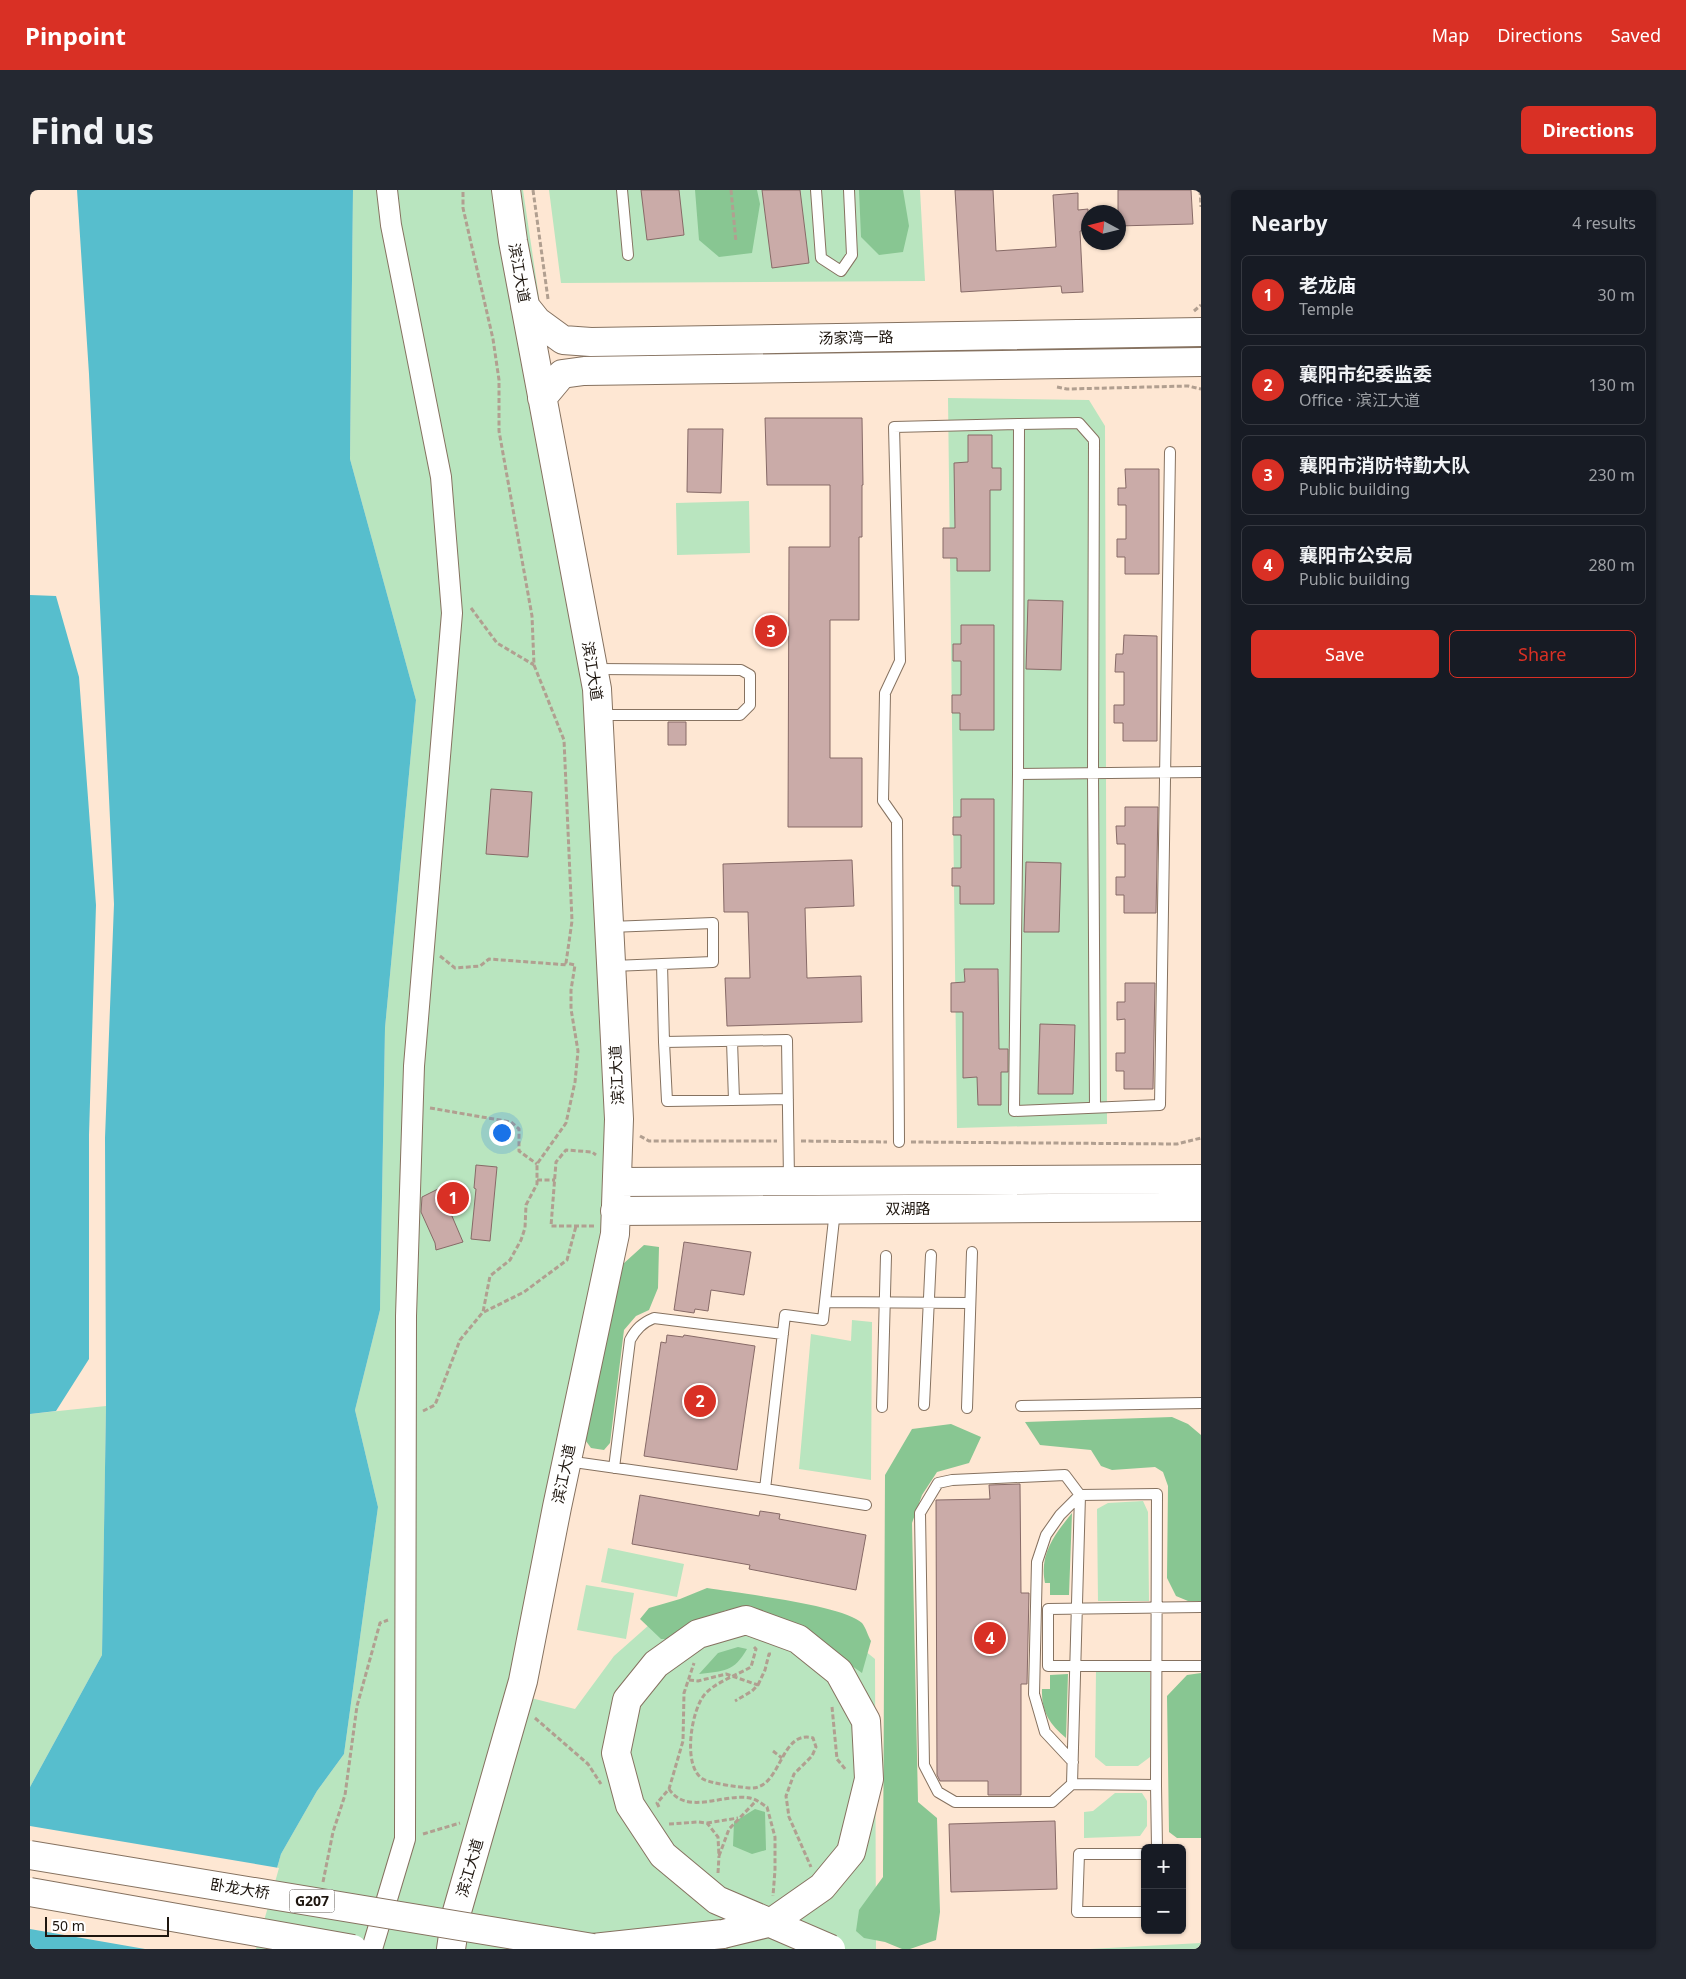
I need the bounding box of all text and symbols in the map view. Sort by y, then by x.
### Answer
text: Pinpoint [25,19,126,52]
text: Map [1432,23,1469,47]
text: Directions [1497,23,1583,47]
text: Saved [1611,23,1661,47]
button: Directions [1521,106,1656,154]
text: Find us [30,107,154,154]
north arrow [1081,205,1126,250]
text: Nearby [1251,209,1327,237]
text: 4 results [1572,212,1636,234]
street label: 滨江大道 [505,242,535,304]
text: 老龙庙 [1299,272,1356,298]
text: 1 [1263,284,1273,306]
text: 30 m [1598,284,1635,306]
text: Temple [1299,298,1354,320]
street label: 汤家湾一路 [818,326,894,348]
text: 襄阳市纪委监委 [1299,361,1432,387]
text: 2 [1263,374,1273,396]
text: 130 m [1588,374,1635,396]
text: Office · 滨江大道 [1299,389,1420,411]
text: 襄阳市消防特勤大队 [1299,452,1470,478]
text: 3 [1263,464,1273,486]
text: 230 m [1588,464,1635,486]
text: Public building [1299,478,1410,500]
text: 襄阳市公安局 [1299,542,1413,568]
text: 4 [1263,554,1273,576]
text: 280 m [1588,554,1635,576]
text: Public building [1299,568,1410,590]
pin: 3 [755,612,787,650]
button: Save [1251,630,1439,678]
button: Share [1449,630,1636,678]
street label: 滨江大道 [578,640,608,702]
street label: 滨江大道 [604,1045,628,1106]
your location [489,1120,515,1146]
pin: 1 [437,1179,469,1217]
street label: 双湖路 [885,1198,931,1218]
pin: 2 [684,1382,716,1420]
street label: 滨江大道 [547,1442,579,1505]
pin: 4 [974,1619,1006,1657]
street label: 滨江大道 [451,1836,487,1899]
map controls [1141,1844,1186,1934]
button: + [1141,1844,1186,1889]
street label: 卧龙大桥 [209,1873,271,1903]
button: − [1141,1889,1186,1934]
road number: G207 [290,1890,334,1912]
scale bar [45,1914,169,1937]
text: 50 m [52,1916,85,1935]

